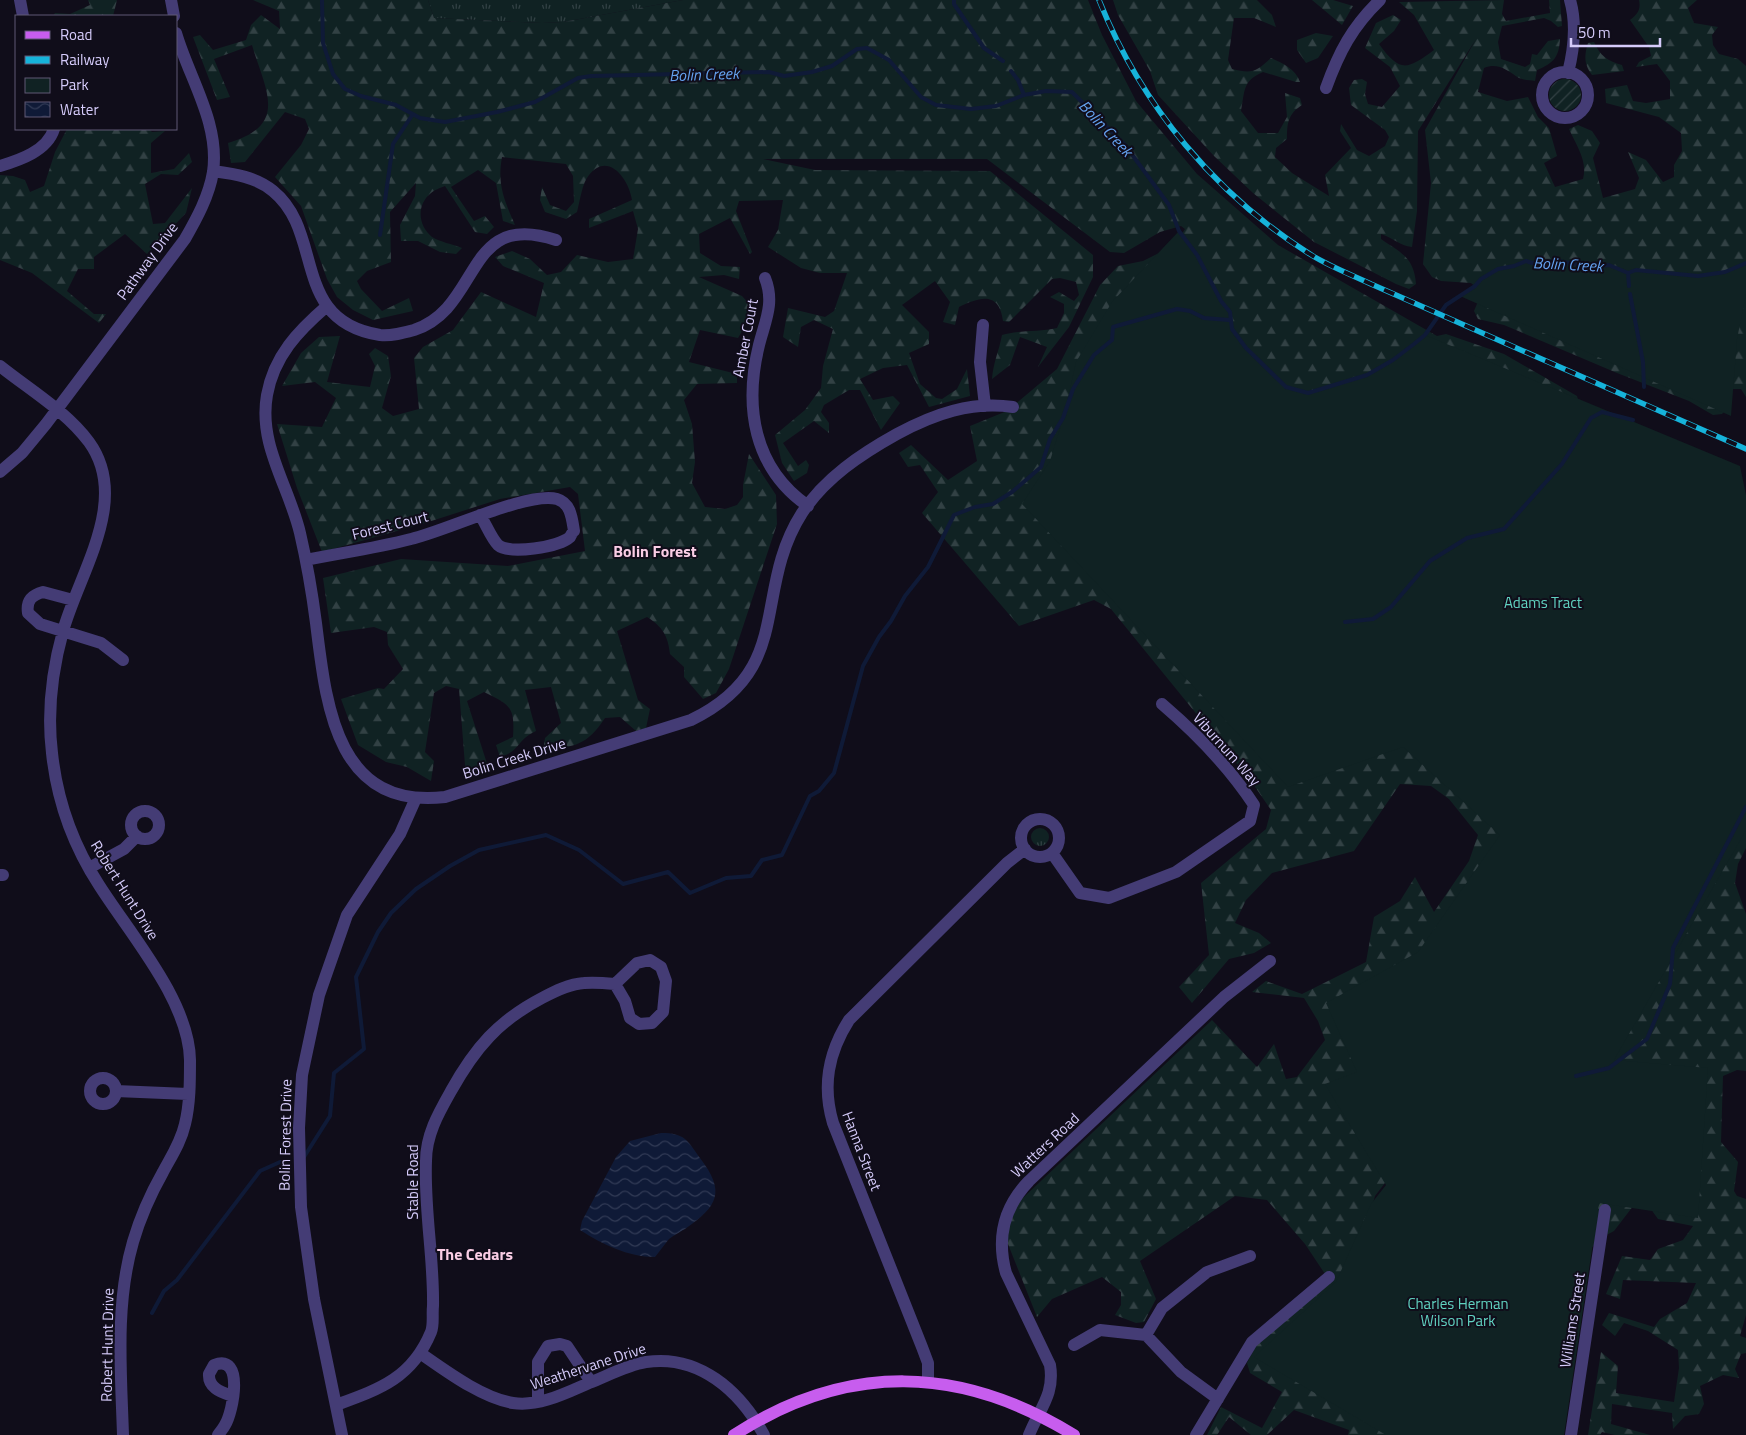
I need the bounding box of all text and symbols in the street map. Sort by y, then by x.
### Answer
legend [15,15,178,130]
scale bar [1571,15,1660,47]
text: 50 m [1578,21,1611,44]
text: Road [60,23,92,46]
text: Railway [60,48,110,71]
water label: Bolin Creek [669,61,741,87]
text: Park [60,73,89,96]
water label: Bolin Creek [1073,94,1140,163]
text: Water [60,98,99,121]
street label: Pathway Drive [111,217,183,305]
water label: Bolin Creek [1532,250,1606,278]
street label: Amber Court [726,296,764,379]
street label: Forest Court [349,504,431,546]
district label: Bolin Forest [613,539,697,563]
park label: Adams Tract [1504,591,1583,614]
street label: Viburnum Way [1187,707,1267,791]
street label: Bolin Creek Drive [460,731,568,785]
street label: Robert Hunt Drive [85,836,165,944]
street label: Bolin Forest Drive [273,1079,297,1191]
street label: Watters Road [1005,1107,1085,1183]
street label: Hanna Street [836,1108,888,1195]
street label: Stable Road [401,1144,424,1220]
district label: The Cedars [437,1242,513,1266]
street label: Williams Street [1553,1270,1591,1369]
street label: Robert Hunt Drive [95,1288,119,1402]
park label: Charles Herman Wilson Park [1407,1292,1509,1332]
street label: Weathervane Drive [527,1336,649,1396]

